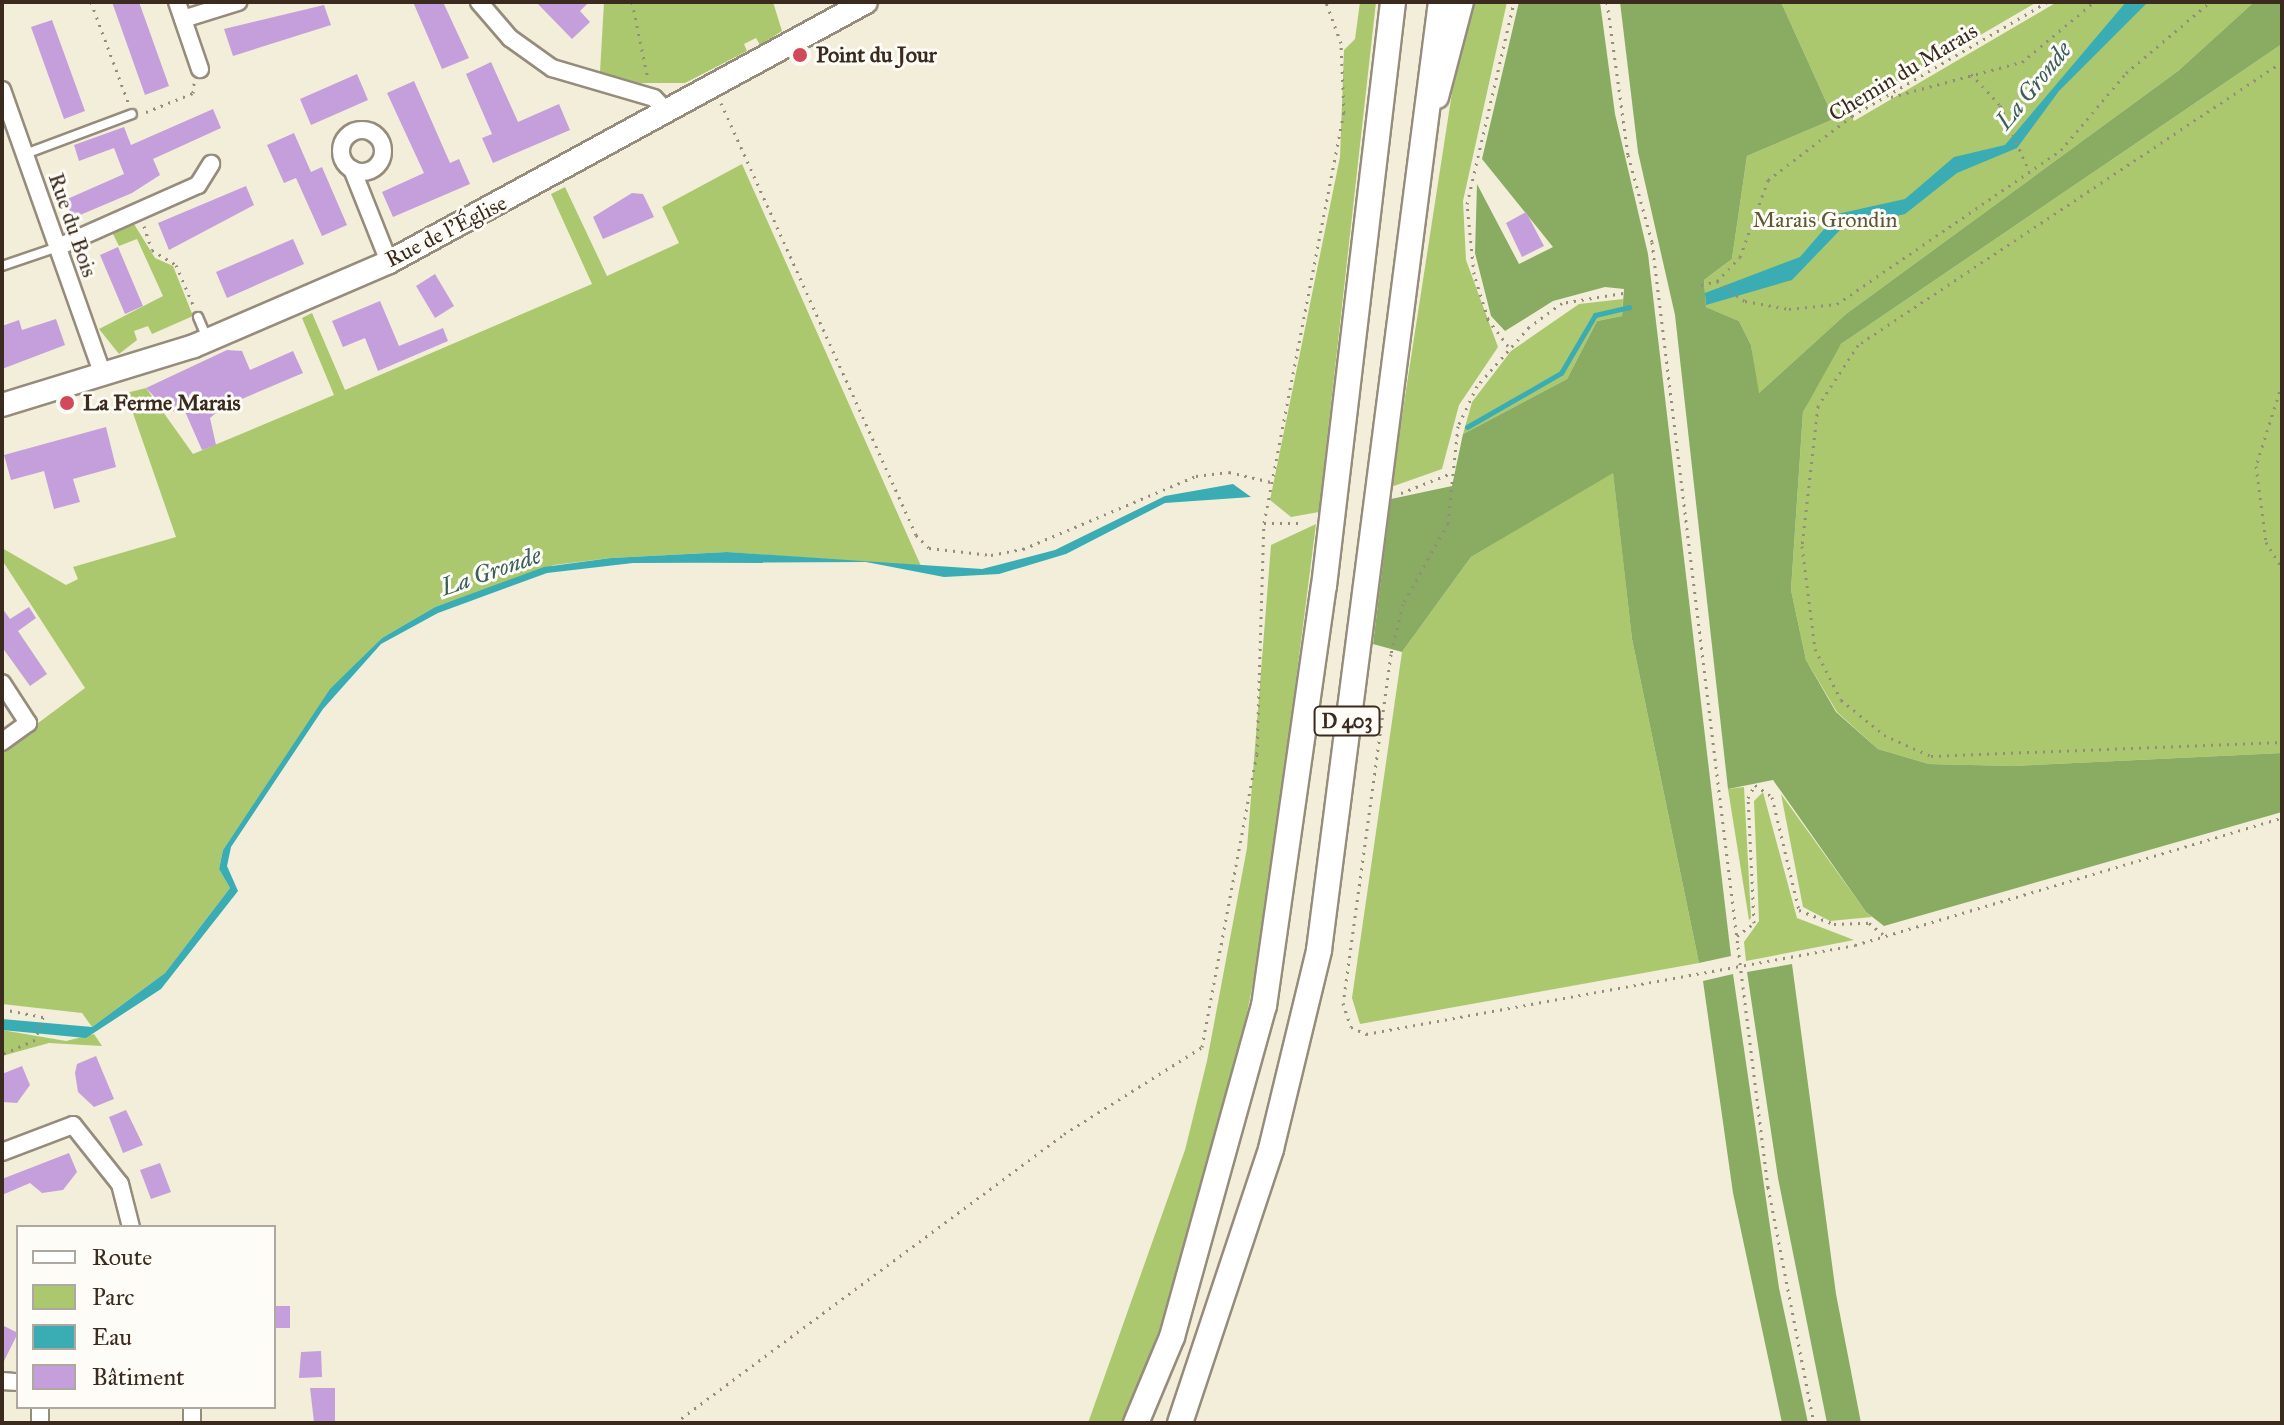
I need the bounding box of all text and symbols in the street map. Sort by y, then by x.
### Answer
street label: Chemin du Marais [1824,17,1982,127]
water label: La Gronde [1990,36,2078,136]
place label: Point du Jour [816,42,937,68]
marker: Point du Jour [791,46,809,64]
street label: Rue du Bois [43,170,103,280]
street label: Rue de l'Église [381,189,511,273]
park label: Marais Grondin [1753,207,1897,233]
place label: La Ferme Marais [83,390,240,416]
marker: La Ferme Marais [58,394,76,412]
water label: La Gronde [437,541,545,603]
road number: D 403 [1313,705,1381,737]
legend [16,1225,276,1409]
text: Route [92,1242,152,1272]
text: Parc [92,1282,134,1312]
text: Eau [92,1322,132,1352]
text: Bâtiment [92,1362,185,1392]

